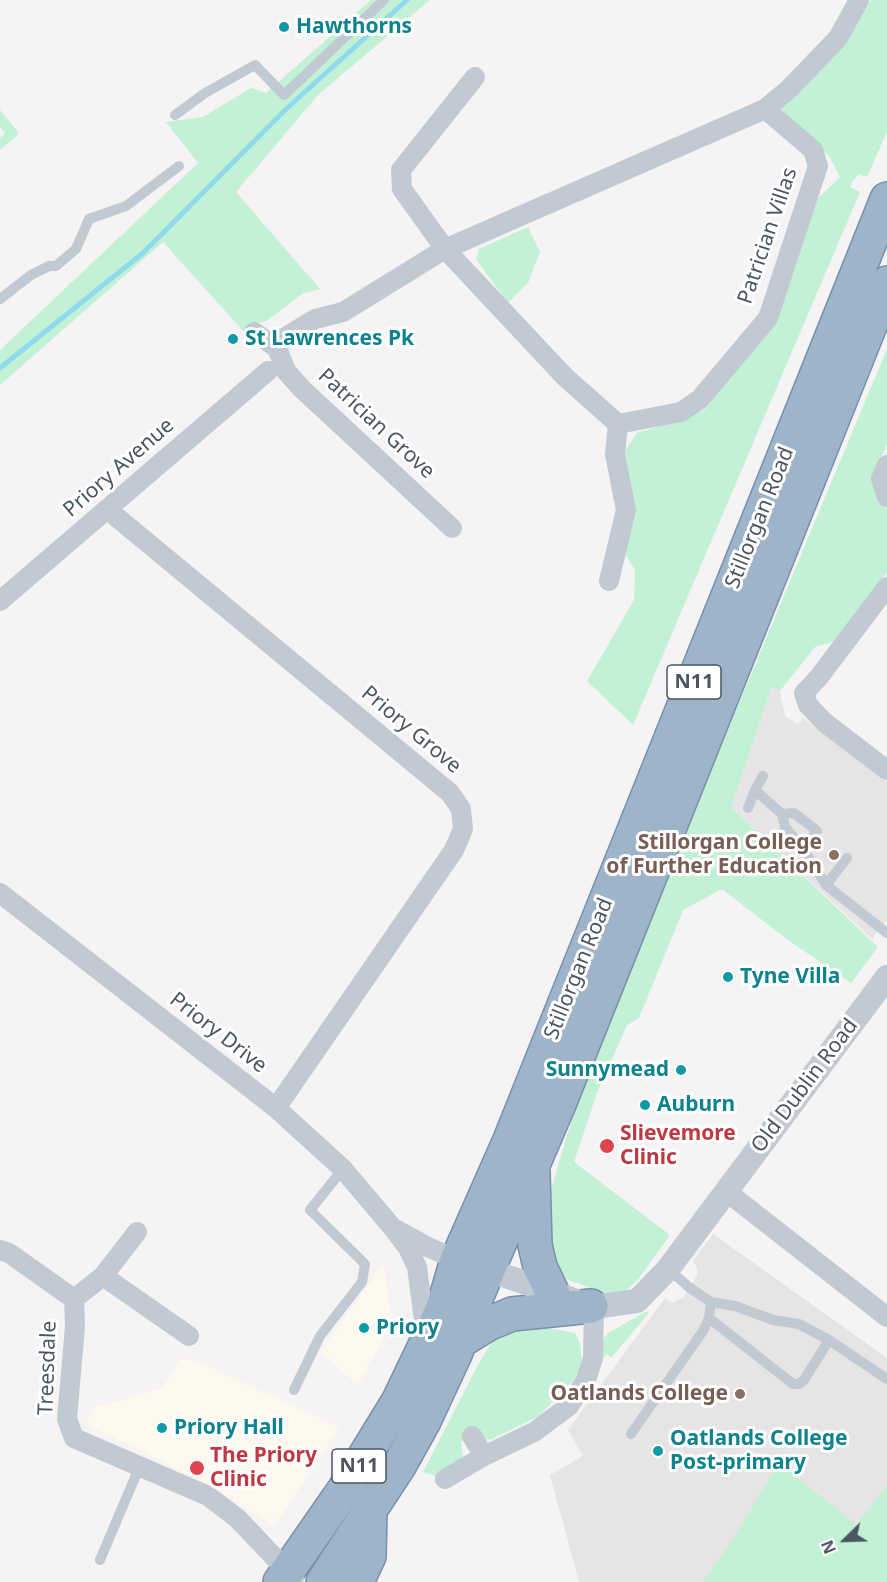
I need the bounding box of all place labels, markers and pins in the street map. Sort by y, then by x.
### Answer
place label: Hawthorns [296,14,412,40]
marker: Hawthorns [277,20,291,34]
place label: St Lawrences Pk [245,326,414,352]
marker: St Lawrences Pk [226,332,240,346]
place label: Stillorgan College of Further Education [606,830,822,880]
marker: Stillorgan College of Further Education [827,848,841,862]
place label: Tyne Villa [740,964,840,990]
marker: Tyne Villa [721,970,735,984]
place label: Sunnymead [546,1057,669,1083]
marker: Sunnymead [674,1063,688,1077]
place label: Auburn [657,1092,735,1118]
marker: Auburn [638,1098,652,1112]
place label: Slievemore Clinic [620,1121,736,1171]
marker: Slievemore Clinic [598,1137,616,1155]
place label: Priory [376,1315,439,1341]
marker: Priory [357,1321,371,1335]
place label: Oatlands College [550,1381,728,1407]
marker: Oatlands College [733,1387,747,1401]
place label: Priory Hall [174,1415,284,1441]
marker: Priory Hall [155,1421,169,1435]
place label: Oatlands College Post-primary [670,1426,848,1476]
place label: The Priory Clinic [210,1443,317,1493]
marker: Oatlands College Post-primary [651,1444,665,1458]
marker: The Priory Clinic [188,1459,206,1477]

